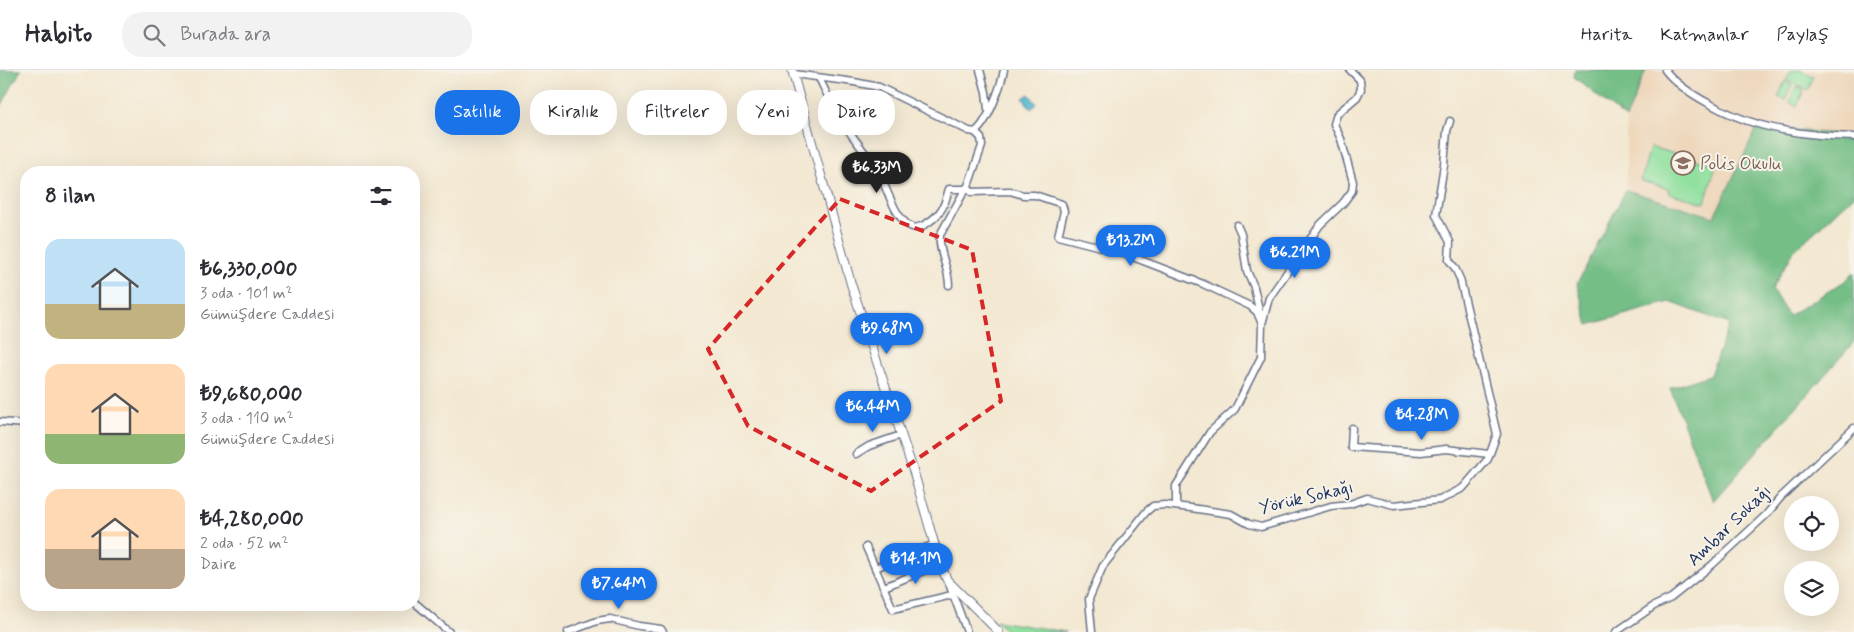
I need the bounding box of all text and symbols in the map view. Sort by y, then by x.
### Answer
search box [122,12,472,57]
text: Habito [25,19,92,50]
icon: search [140,21,168,49]
text: Burada ara [180,22,271,47]
text: Harita [1581,23,1632,47]
text: Katmanlar [1660,23,1749,47]
text: Paylaş [1777,23,1829,47]
chip: Satılık [435,90,520,135]
chip: Kiralık [530,90,617,135]
chip: Filtreler [627,90,727,135]
chip: Yeni [737,90,808,135]
chip: Daire [818,90,895,135]
school or university icon: Polis Okulu [1670,150,1696,176]
pin: ₺6.33M [836,152,918,194]
place label: Polis Okulu [1700,152,1782,176]
text: ₺6.33M [853,157,901,178]
text: 8 ilan [45,182,95,210]
icon: filters [367,182,395,210]
pin: ₺13.2M [1090,224,1172,267]
text: ₺13.2M [1107,230,1155,251]
pin: ₺6.21M [1254,236,1336,279]
text: ₺6.21M [1270,242,1320,263]
text: ₺6,330,000 [200,255,297,283]
icon: home [85,259,145,319]
text: 3 oda · 101 m² [200,283,293,304]
text: Gümüşdere Caddesi [200,304,334,325]
pin: ₺9.68M [846,312,928,355]
text: ₺9.68M [861,318,913,339]
text: ₺9,680,000 [200,380,302,408]
icon: home [85,384,145,444]
pin: ₺6.44M [832,390,914,433]
text: ₺6.44M [846,396,900,417]
pin: ₺4.28M [1381,398,1463,441]
text: ₺4.28M [1396,404,1448,425]
text: 3 oda · 110 m² [200,408,294,429]
text: Gümüşdere Caddesi [200,429,334,450]
street label: Yörük Sokağı [1257,475,1356,521]
street label: Ambar Sokağı [1683,480,1777,572]
map controls [1784,496,1839,616]
button: locate [1784,496,1839,551]
text: ₺4,280,000 [200,505,304,533]
icon: home [85,509,145,569]
text: 2 oda · 52 m² [200,533,289,554]
pin: ₺14.1M [875,542,957,585]
text: ₺14.1M [891,548,941,569]
text: Daire [200,554,236,575]
button: layers [1784,561,1839,616]
pin: ₺7.64M [578,568,660,610]
text: ₺7.64M [592,573,646,594]

